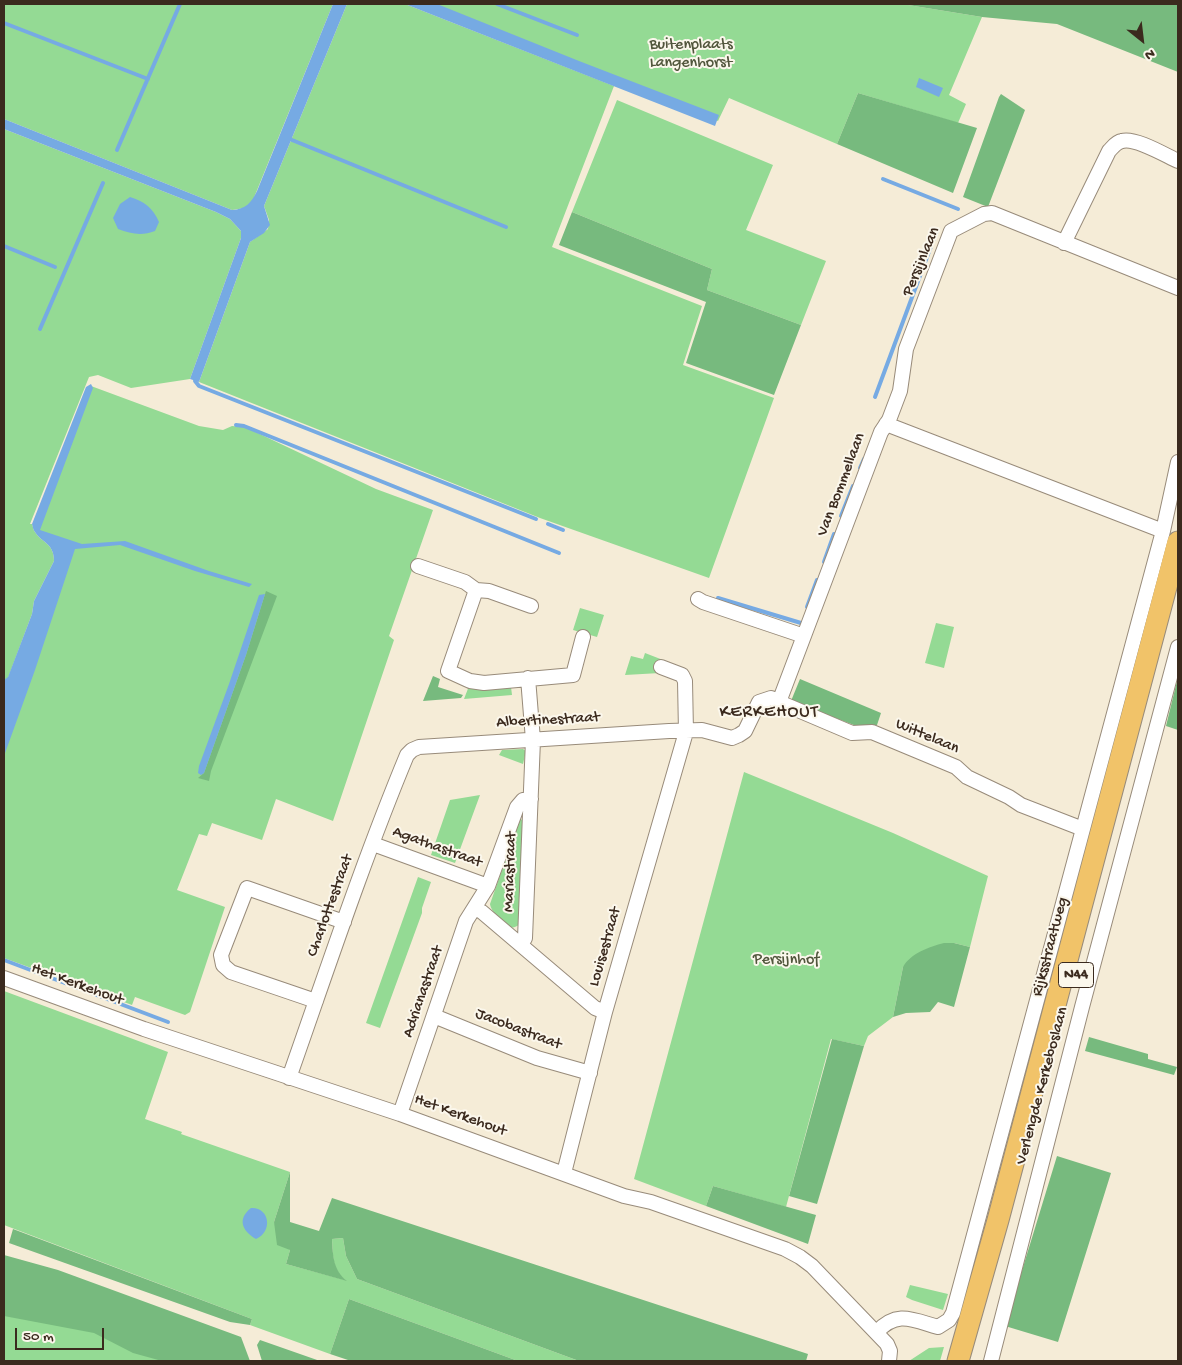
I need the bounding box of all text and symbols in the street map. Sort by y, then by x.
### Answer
north arrow [1117,15,1167,65]
park label: Buitenplaats Langenhorst [649,36,733,74]
text: N [1141,44,1158,63]
street label: Persijnlaan [899,225,945,299]
street label: Van Bommellaan [813,431,871,539]
district label: KERKEHOUT [718,702,820,724]
street label: Albertinestraat [496,709,600,733]
street label: Wittelaan [892,715,962,759]
street label: Agathastraat [390,823,484,873]
street label: Mariastraat [500,831,522,913]
street label: Charlottestraat [304,852,358,960]
street label: Rijksstraatweg [1029,895,1073,999]
street label: Louisestraat [586,905,626,989]
street label: Adrianastraat [399,944,449,1040]
park label: Persijnhof [753,951,819,971]
street label: Het Kerkehout [28,959,126,1011]
road number: N44 [1058,962,1094,988]
street label: Jacobastraat [472,1005,564,1055]
street label: Verlengde Kerkeboslaan [1013,1005,1073,1167]
street label: Het Kerkehout [411,1090,509,1142]
scale bar [18,1318,106,1350]
text: 50 m [23,1328,54,1346]

